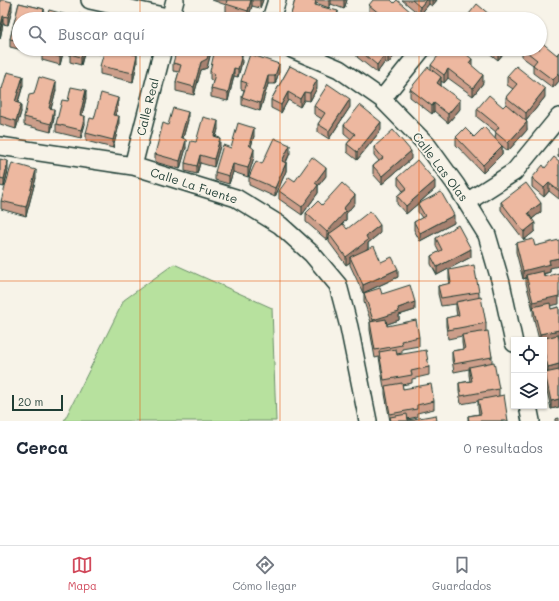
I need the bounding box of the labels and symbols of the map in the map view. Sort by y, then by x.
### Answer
street label: Calle Real [132,76,162,137]
street label: Calle Las Olas [410,129,472,204]
street label: Calle La Fuente [149,163,240,207]
scale bar [12,393,63,412]

